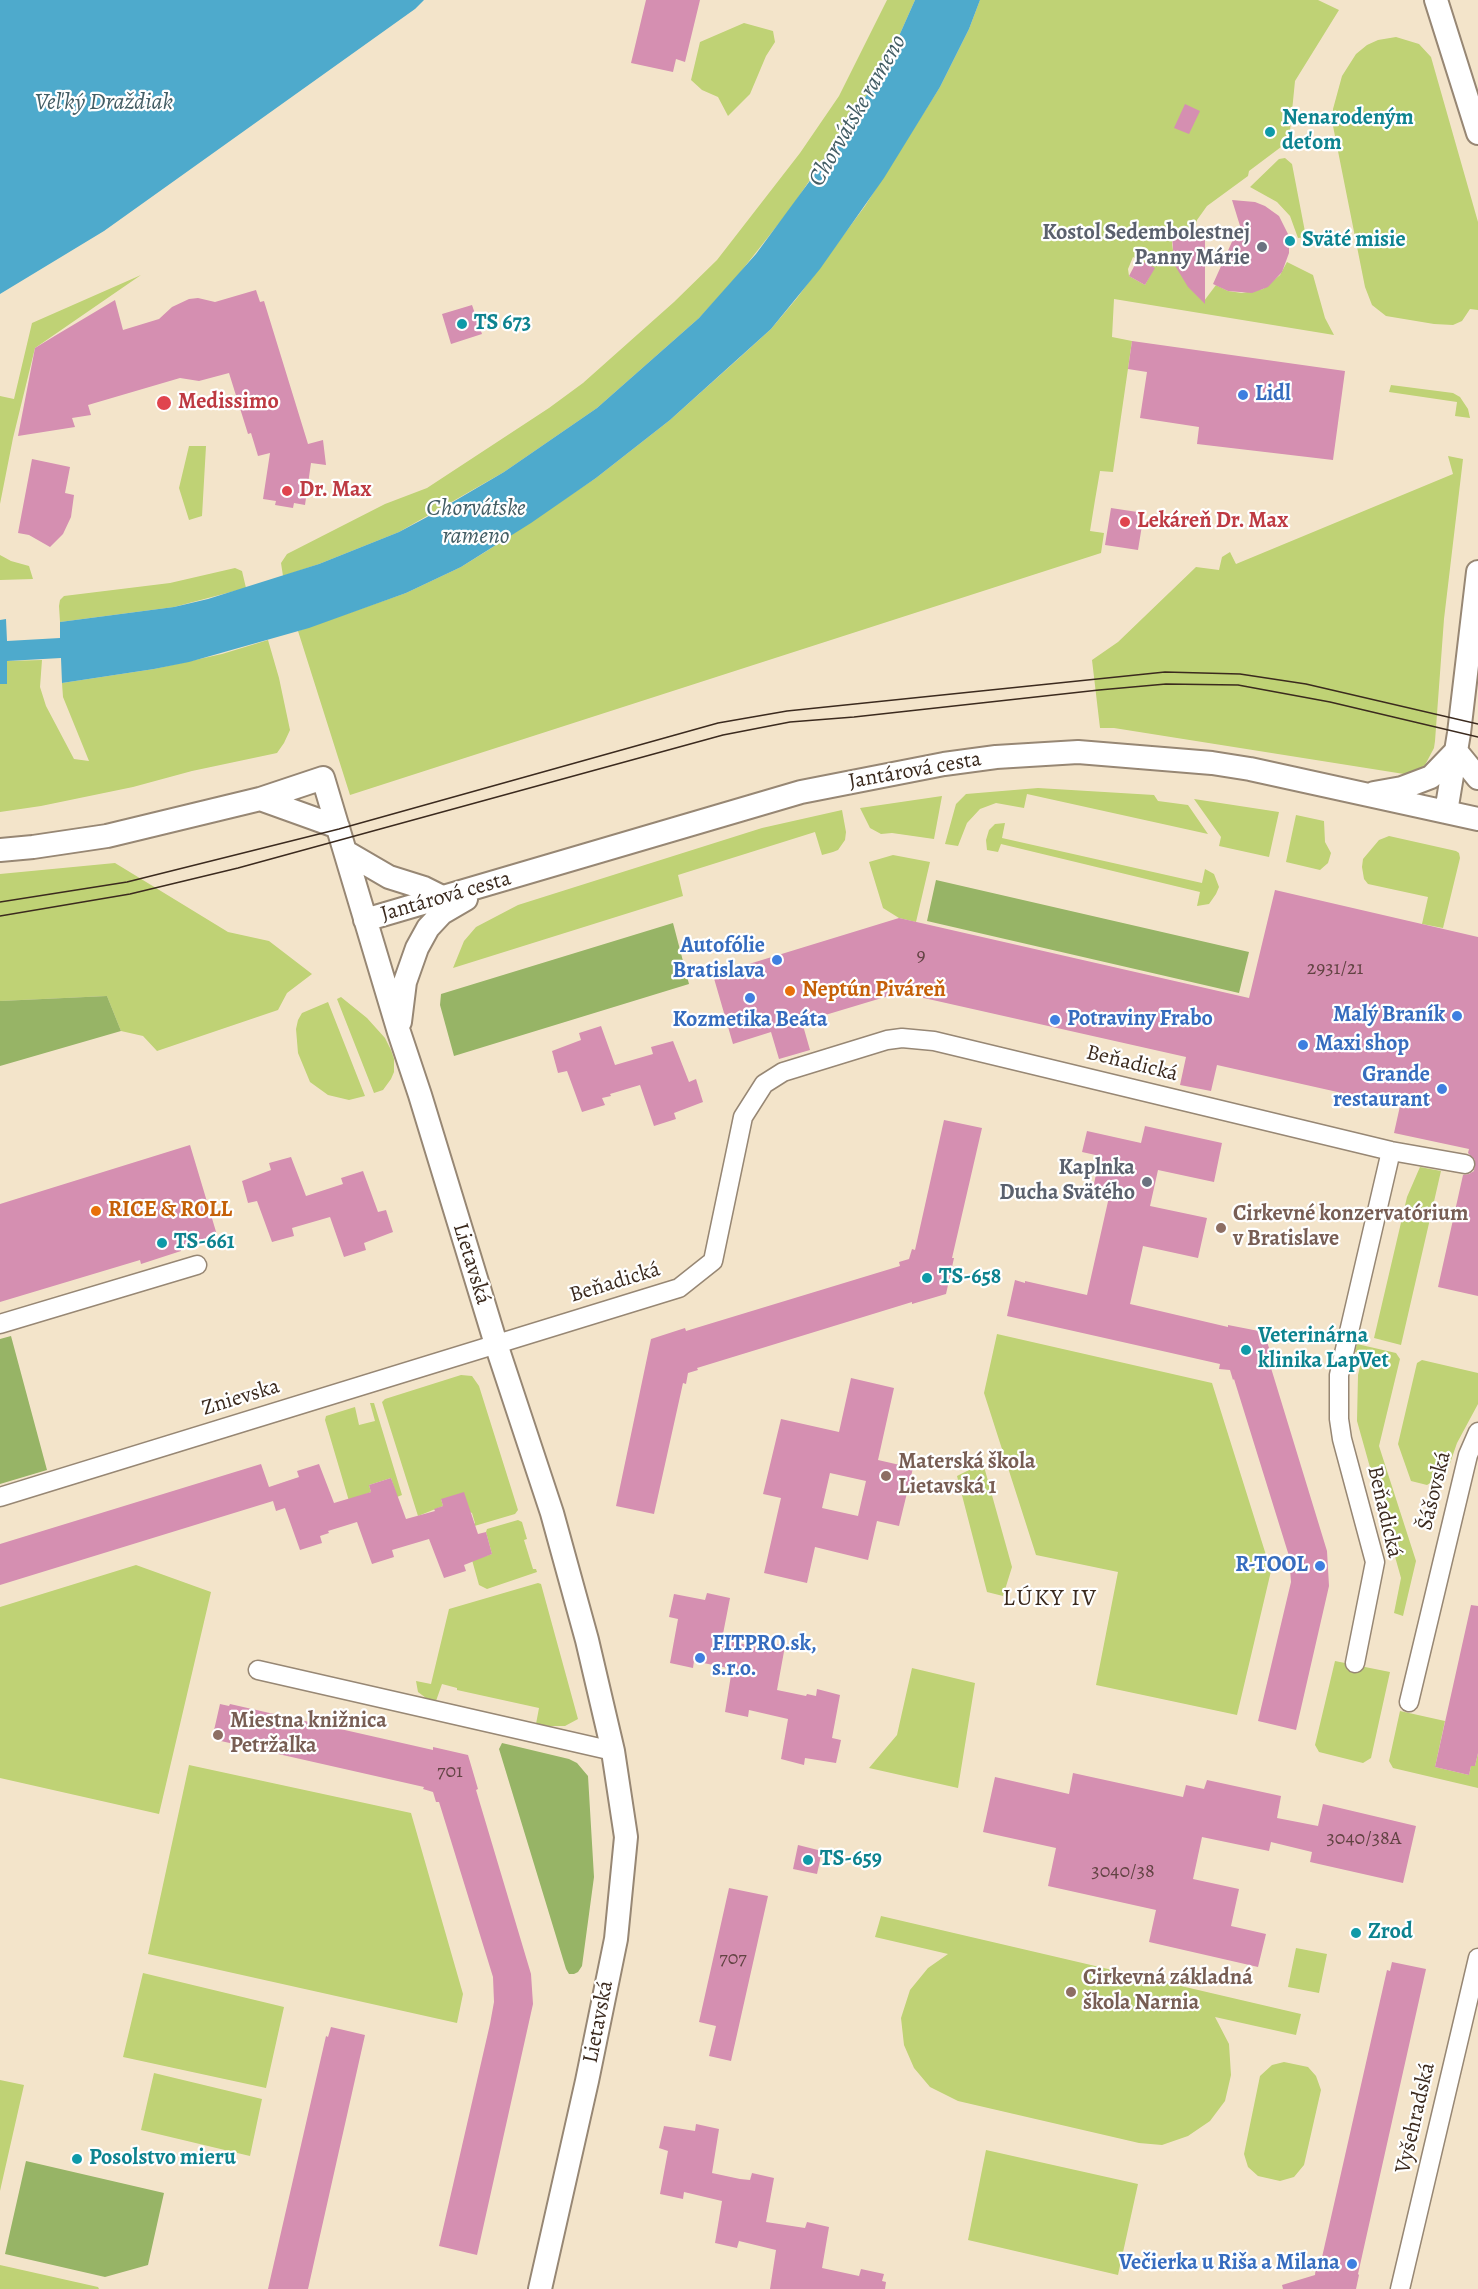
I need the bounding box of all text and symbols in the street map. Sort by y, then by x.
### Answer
water label: Chorvátske rameno [803,30,913,192]
water label: Veľký Draždiak [35,89,173,117]
place label: Nenarodeným deťom [1282,106,1414,158]
marker: Nenarodeným deťom [1263,125,1277,139]
place label: Kostol Sedembolestnej Panny Márie [1042,221,1250,272]
place label: Sväté misie [1302,228,1406,254]
marker: Sväté misie [1283,234,1297,248]
marker: Kostol Sedembolestnej Panny Márie [1255,240,1269,254]
place label: TS 673 [474,311,531,337]
marker: TS 673 [455,317,469,331]
place label: Lidl [1255,382,1291,408]
marker: Lidl [1236,388,1250,402]
place label: Medissimo [178,390,279,416]
marker: Medissimo [155,394,173,412]
place label: Dr. Max [299,478,371,504]
marker: Dr. Max [280,484,294,498]
water label: Chorvátske rameno [426,495,526,551]
place label: Lekáreň Dr. Max [1137,509,1288,535]
marker: Lekáreň Dr. Max [1118,515,1132,529]
street label: Jantárová cesta [847,746,983,796]
street label: Jantárová cesta [378,866,514,928]
place label: Autofólie Bratislava [673,934,765,986]
house number: 9 [916,944,926,968]
marker: Autofólie Bratislava [770,953,784,967]
house number: 2931/21 [1307,957,1363,981]
place label: Neptún Piváreň [802,978,946,1004]
marker: Neptún Piváreň [783,984,797,998]
marker: Kozmetika Beáta [743,991,757,1005]
place label: Malý Braník [1333,1003,1445,1029]
place label: Potraviny Frabo [1067,1007,1213,1033]
place label: Kozmetika Beáta [672,1008,828,1034]
marker: Malý Braník [1450,1009,1464,1023]
marker: Potraviny Frabo [1048,1013,1062,1027]
place label: Maxi shop [1315,1032,1409,1058]
marker: Maxi shop [1296,1038,1310,1052]
street label: Beňadická [1083,1040,1181,1088]
place label: Grande restaurant [1333,1063,1430,1114]
marker: Grande restaurant [1435,1082,1449,1096]
place label: Kaplnka Ducha Svätého [999,1156,1135,1208]
marker: Kaplnka Ducha Svätého [1140,1175,1154,1189]
place label: RICE & ROLL [108,1198,232,1224]
place label: Cirkevné konzervatórium v Bratislave [1233,1202,1468,1254]
marker: RICE & ROLL [89,1204,103,1218]
street label: Lietavská [446,1220,496,1308]
marker: Cirkevné konzervatórium v Bratislave [1214,1221,1228,1235]
place label: TS-661 [174,1230,235,1256]
marker: TS-661 [155,1236,169,1250]
street label: Beňadická [566,1257,664,1309]
place label: TS-658 [939,1265,1001,1291]
marker: TS-658 [920,1271,934,1285]
place label: Veterinárna klinika LapVet [1258,1324,1389,1376]
marker: Veterinárna klinika LapVet [1239,1343,1253,1357]
street label: Znievska [199,1374,283,1422]
street label: Šášovská [1412,1449,1458,1533]
place label: Materská škola Lietavská 1 [898,1450,1036,1502]
street label: Beňadická [1361,1463,1407,1561]
marker: Materská škola Lietavská 1 [879,1469,893,1483]
place label: R-TOOL [1235,1553,1308,1579]
marker: R-TOOL [1313,1559,1327,1573]
district label: LÚKY IV [1002,1585,1098,1613]
place label: FITPRO.sk, s.r.o. [712,1632,817,1684]
marker: FITPRO.sk, s.r.o. [693,1651,707,1665]
place label: Miestna knižnica Petržalka [230,1709,387,1760]
marker: Miestna knižnica Petržalka [211,1728,225,1742]
house number: 701 [437,1760,463,1784]
house number: 3040/38A [1327,1827,1401,1851]
place label: TS-659 [820,1847,882,1873]
marker: TS-659 [801,1853,815,1867]
house number: 3040/38 [1091,1860,1155,1884]
place label: Zrod [1368,1920,1413,1946]
marker: Zrod [1349,1926,1363,1940]
house number: 707 [719,1947,747,1971]
place label: Cirkevná základná škola Narnia [1083,1966,1253,2018]
street label: Lietavská [578,1978,620,2066]
marker: Cirkevná základná škola Narnia [1064,1985,1078,1999]
street label: Vyšehradská [1390,2060,1442,2176]
place label: Posolstvo mieru [89,2146,236,2172]
marker: Posolstvo mieru [70,2152,84,2166]
place label: Večierka u Riša a Milana [1119,2251,1340,2277]
marker: Večierka u Riša a Milana [1345,2257,1359,2271]

